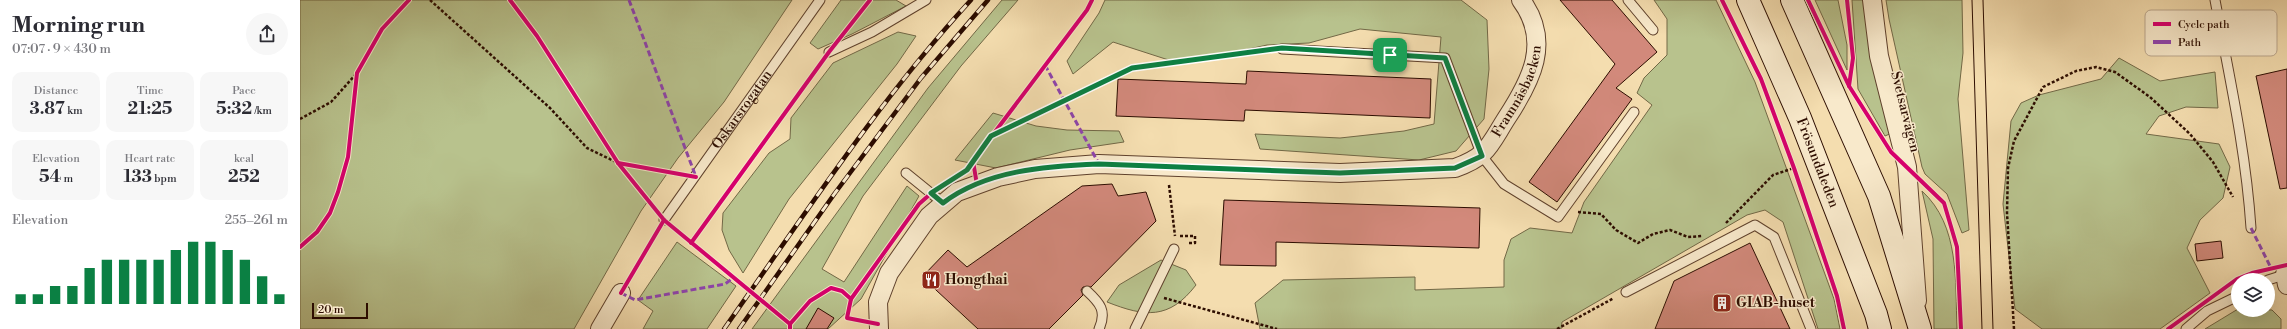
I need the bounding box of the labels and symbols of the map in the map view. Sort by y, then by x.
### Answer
legend [2145,10,2277,56]
text: Cycle path [2178,18,2230,32]
text: Path [2178,36,2202,50]
pin [1373,38,1407,72]
street label: Framnäsbacken [1488,44,1546,141]
street label: Oskarsrogatan [708,66,777,153]
street label: Svetsarvägen [1886,70,1924,155]
street label: Frösundaleden [1792,115,1843,211]
restaurant icon: Hongthai [920,269,942,291]
place label: Hongthai [945,271,1008,289]
building icon: GIAB-huset [1711,292,1733,314]
place label: GIAB-huset [1736,294,1816,312]
scale bar [312,301,368,320]

